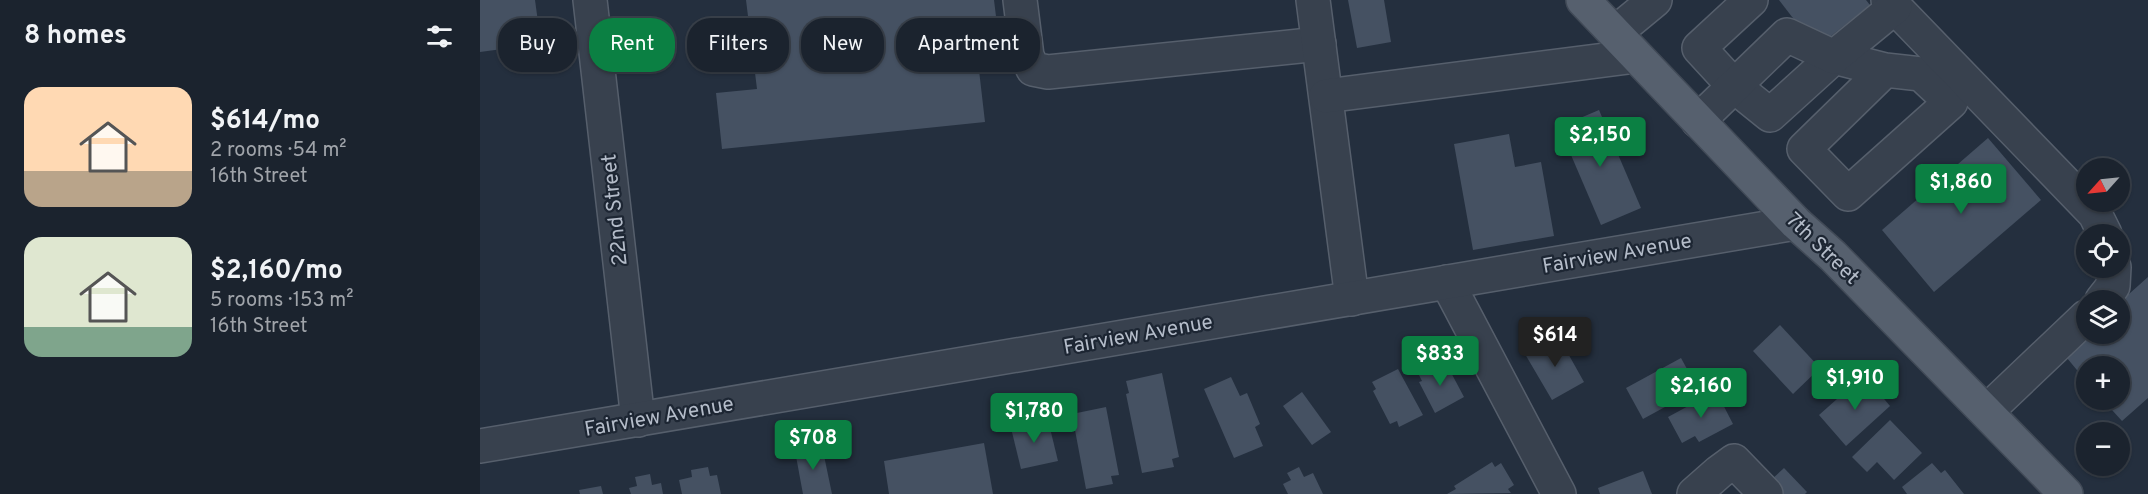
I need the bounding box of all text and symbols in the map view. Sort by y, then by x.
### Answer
chip: Buy [498,18,577,72]
chip: Rent [589,18,675,72]
chip: Filters [687,18,789,72]
chip: New [801,18,884,72]
chip: Apartment [896,18,1040,72]
text: 8 homes [24,20,127,53]
icon: filters [423,20,456,53]
text: $614/mo [210,105,320,138]
icon: home [72,111,144,183]
pin: $2,150 [1551,117,1649,168]
text: $2,150 [1569,123,1631,149]
text: 2 rooms · 54 m² [210,138,347,164]
street label: 22nd Street [596,153,635,267]
north arrow [2076,158,2130,212]
map controls [2076,158,2130,476]
text: 16th Street [210,164,308,190]
pin: $1,860 [1912,164,2010,215]
text: $1,860 [1929,170,1993,196]
street label: 7th Street [1779,207,1865,291]
button: locate [2076,224,2130,278]
street label: Fairview Avenue [1540,228,1694,281]
text: $2,160/mo [210,255,343,288]
icon: home [72,261,144,333]
text: 5 rooms · 153 m² [210,288,353,314]
button: layers [2076,290,2130,344]
street label: Fairview Avenue [1061,309,1215,362]
text: 16th Street [210,314,308,340]
pin: $614 [1519,317,1591,368]
text: $614 [1532,323,1578,349]
pin: $833 [1404,336,1476,387]
text: $833 [1416,342,1464,368]
button: + [2076,356,2130,410]
pin: $1,910 [1806,360,1904,411]
text: $1,910 [1826,366,1884,392]
pin: $2,160 [1652,368,1750,419]
text: $2,160 [1670,374,1732,400]
street label: Fairview Avenue [582,391,736,444]
pin: $1,780 [985,393,1083,444]
text: $1,780 [1004,399,1064,425]
pin: $708 [777,420,849,471]
button: − [2076,422,2130,476]
text: $708 [789,426,837,452]

